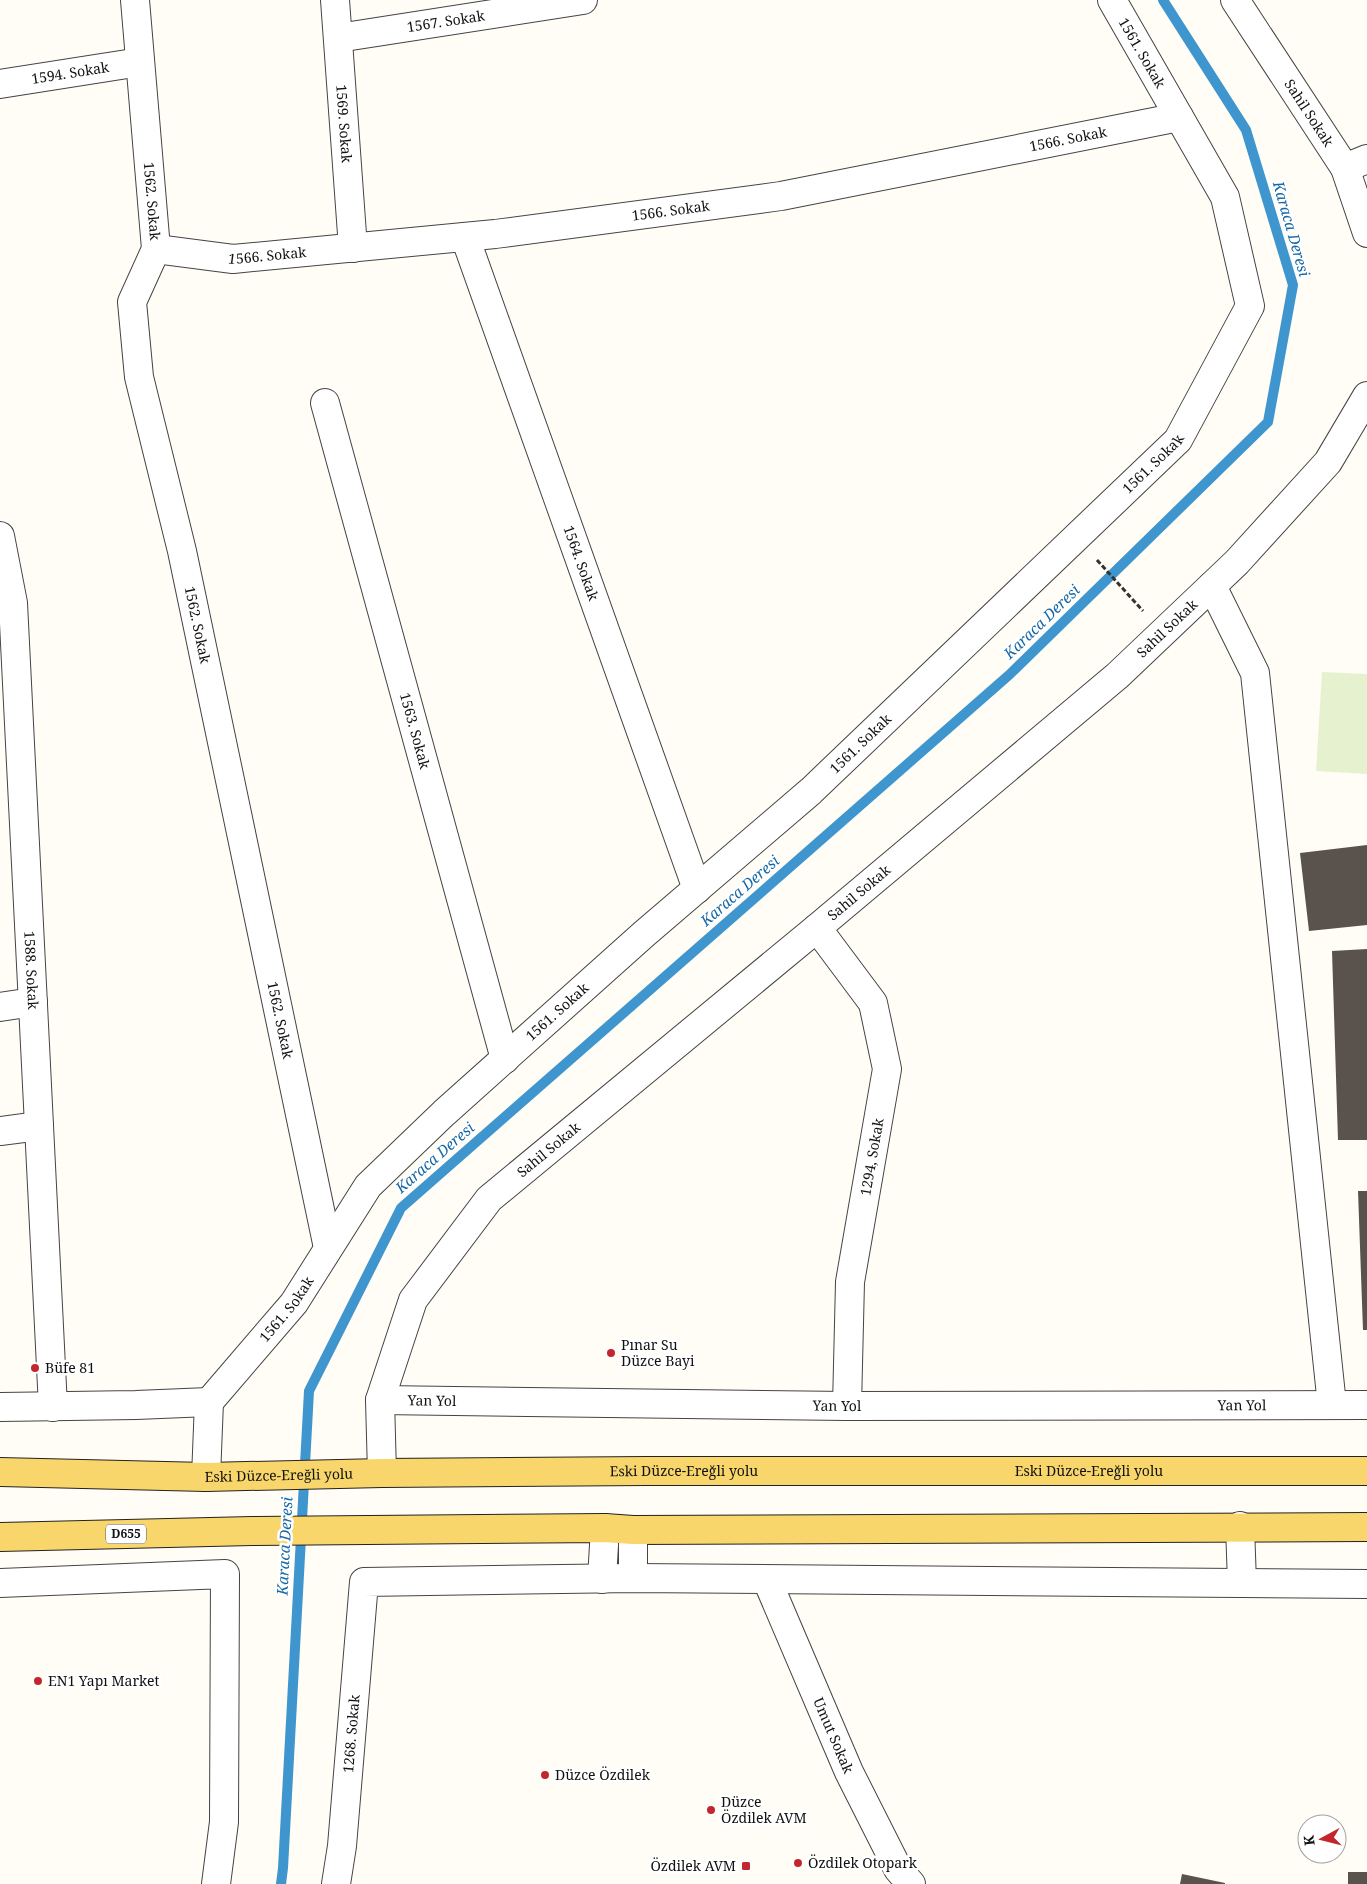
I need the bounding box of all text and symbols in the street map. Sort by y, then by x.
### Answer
street label: 1567. Sokak [405,5,487,36]
street label: 1561. Sokak [1115,14,1171,92]
street label: 1594. Sokak [30,57,111,88]
street label: Sahil Sokak [1280,75,1339,151]
street label: 1569. Sokak [332,84,357,164]
street label: 1566. Sokak [1028,121,1109,155]
street label: 1562. Sokak [140,161,165,242]
water label: Karaca Deresi [1269,178,1315,279]
street label: 1566. Sokak [630,195,711,225]
street label: 1566. Sokak [227,242,308,268]
street label: 1561. Sokak [1118,430,1189,497]
street label: 1564. Sokak [559,523,604,604]
water label: Karaca Deresi [998,580,1084,663]
street label: 1562. Sokak [181,584,215,666]
street label: Sahil Sokak [1132,594,1202,661]
street label: 1563. Sokak [396,690,435,772]
street label: 1561. Sokak [825,709,896,777]
water label: Karaca Deresi [695,850,783,931]
street label: Sahil Sokak [823,860,895,924]
street label: 1588. Sokak [20,931,43,1011]
street label: 1561. Sokak [521,978,593,1045]
street label: 1562. Sokak [263,980,298,1061]
street label: 1294, Sokak [855,1116,888,1197]
water label: Karaca Deresi [390,1117,478,1198]
street label: Sahil Sokak [513,1117,585,1181]
street label: 1561. Sokak [255,1272,318,1346]
place label: Pınar Su Düzce Bayi [621,1335,695,1370]
marker: Pınar Su Düzce Bayi [605,1347,617,1359]
place label: Büfe 81 [45,1358,95,1377]
marker: Büfe 81 [29,1362,41,1374]
street label: Yan Yol [407,1390,457,1410]
street label: Yan Yol [1217,1395,1267,1414]
street label: Yan Yol [811,1396,862,1415]
street label: Eski Düzce-Ereğli yolu [610,1461,758,1480]
street label: Eski Düzce-Ereğli yolu [1015,1461,1163,1480]
street label: Eski Düzce-Ereğli yolu [204,1464,353,1486]
water label: Karaca Deresi [271,1496,297,1597]
road number: D655 [106,1525,146,1544]
place label: EN1 Yapı Market [48,1671,159,1690]
marker: EN1 Yapı Market [32,1675,44,1687]
street label: 1268. Sokak [338,1693,364,1774]
street label: Umut Sokak [809,1694,859,1777]
place label: Düzce Özdilek [555,1765,651,1784]
marker: Düzce Özdilek [539,1769,551,1781]
place label: Düzce Özdilek AVM [721,1792,807,1827]
marker: Düzce Özdilek AVM [705,1804,717,1816]
north arrow [1297,1814,1347,1864]
text: K [1298,1834,1319,1847]
place label: Özdilek Otopark [808,1853,918,1872]
place label: Özdilek AVM [650,1856,736,1875]
marker: Özdilek Otopark [792,1857,804,1869]
marker: Özdilek AVM [740,1860,752,1872]

